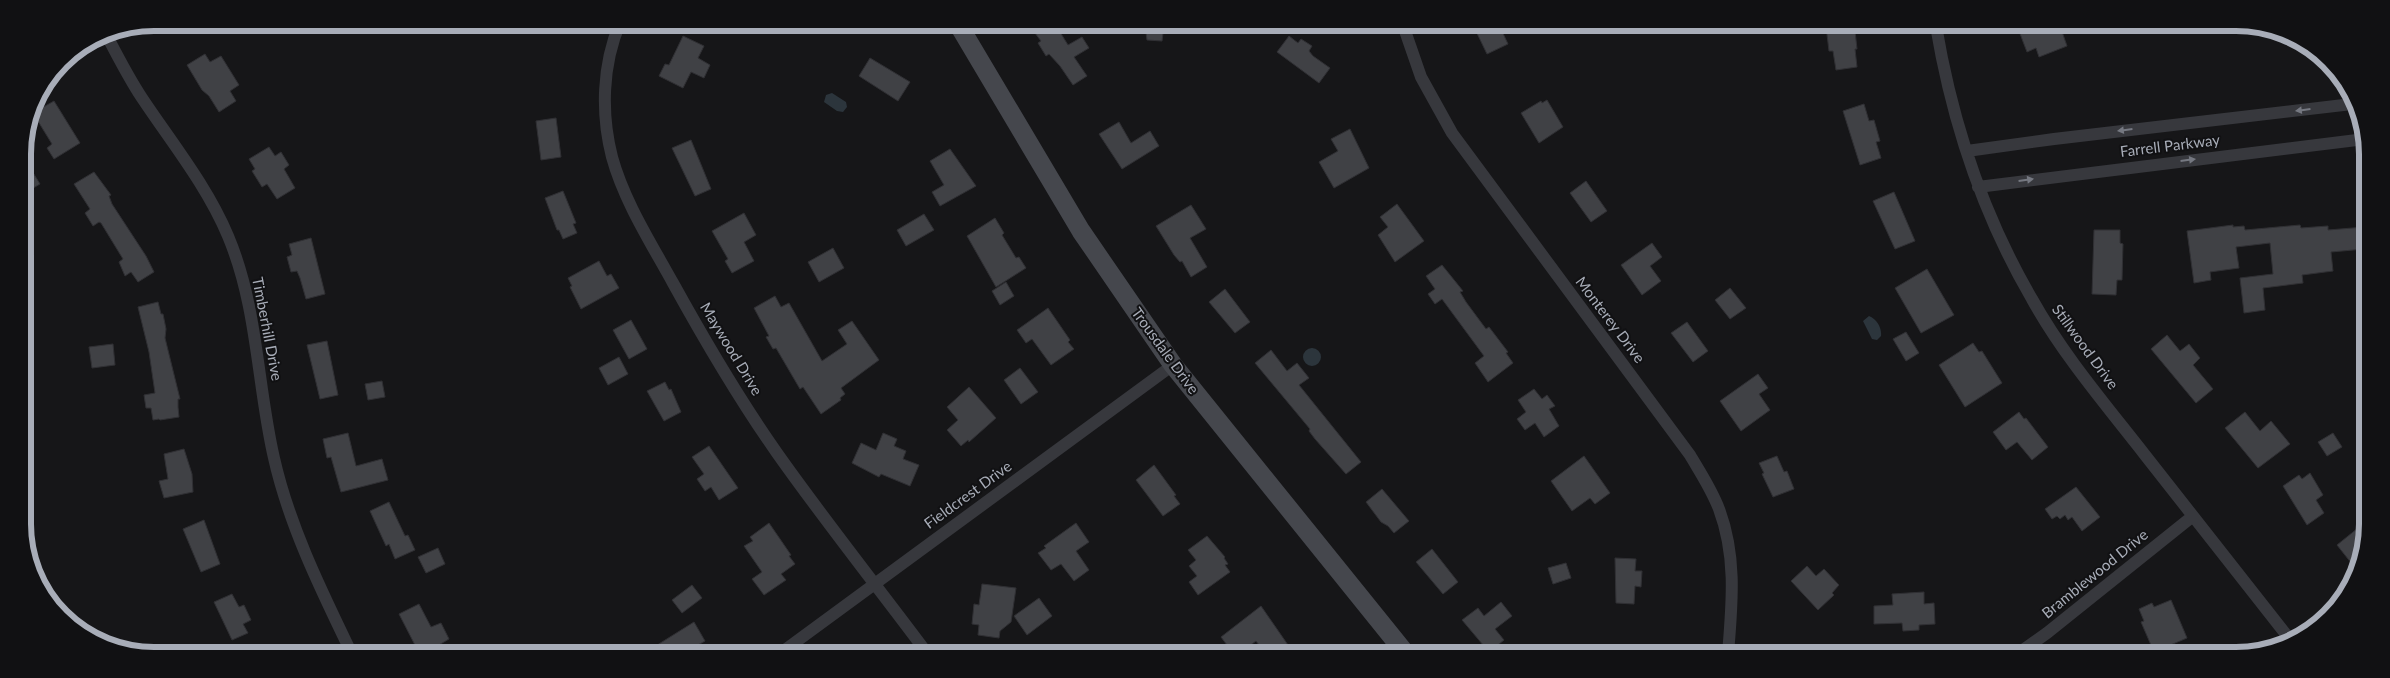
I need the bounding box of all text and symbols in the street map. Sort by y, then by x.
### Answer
one-way arrow [2295,106,2311,114]
one-way arrow [2116,126,2132,134]
street label: Farrell Parkway [2119,130,2221,160]
one-way arrow [2180,156,2196,164]
one-way arrow [2019,176,2035,184]
street label: Monterey Drive [1572,273,1649,366]
street label: Timberhill Drive [249,275,287,382]
street label: Maywood Drive [697,299,767,398]
street label: Stillwood Drive [2049,300,2123,393]
street label: Trousdale Drive [1128,304,1203,397]
street label: Fieldcrest Drive [920,456,1015,532]
street label: Bramblewood Drive [2038,525,2151,621]

